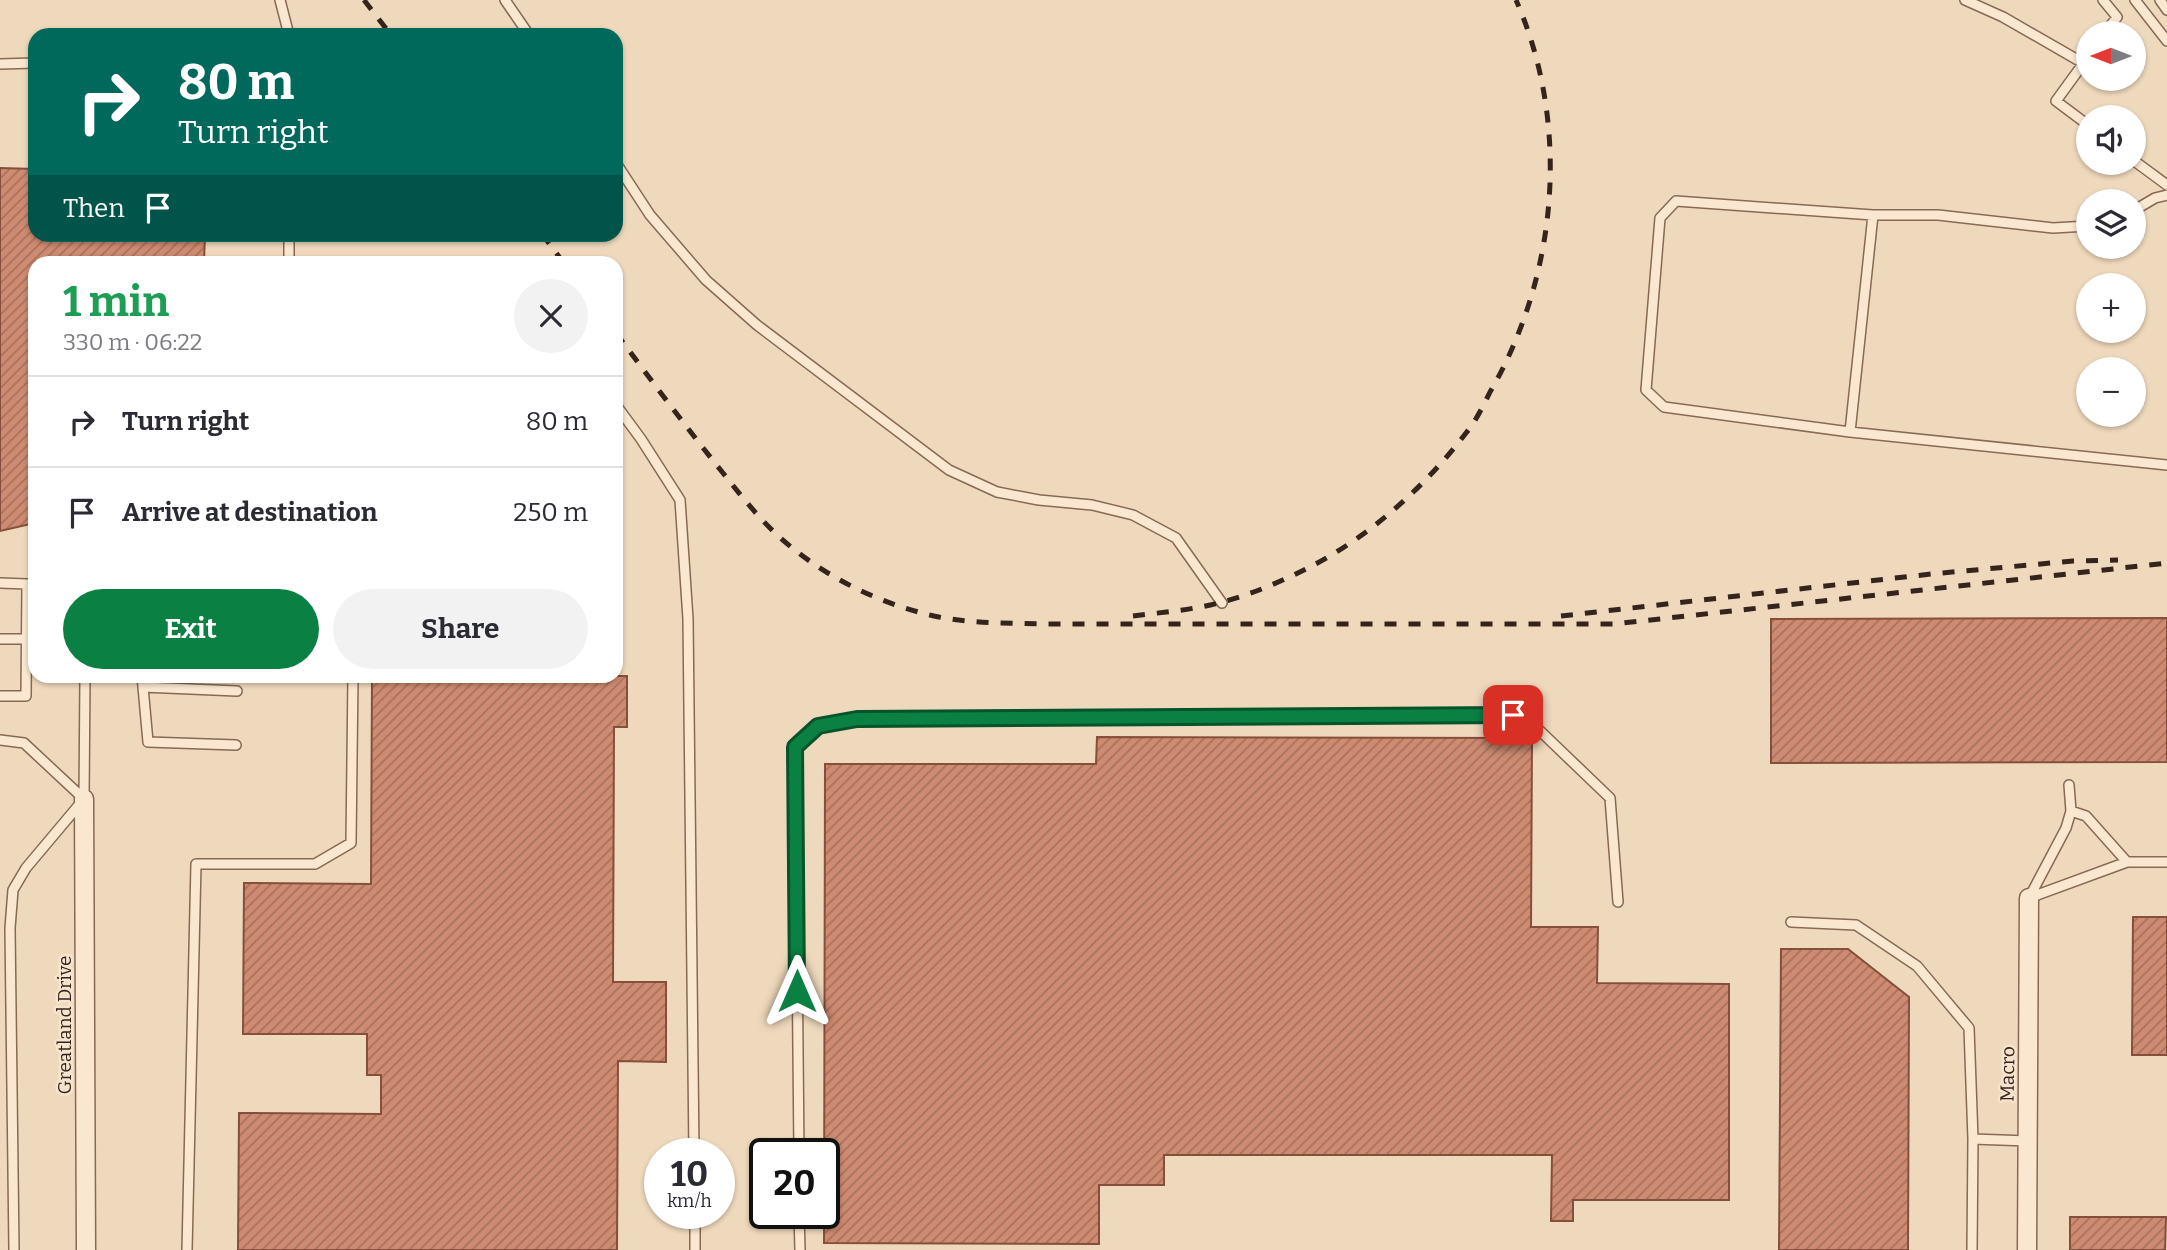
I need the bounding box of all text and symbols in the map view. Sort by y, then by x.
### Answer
north arrow [2076,21,2146,91]
map controls [2076,21,2146,427]
text: 80 m [178,53,294,112]
icon: right [63,56,154,147]
button: sound [2076,105,2146,175]
text: Turn right [178,113,329,151]
icon: arrive [139,189,177,227]
button: layers [2076,189,2146,259]
text: Then [63,193,125,224]
button: + [2076,273,2146,343]
text: 1 min [63,277,169,327]
button: close [514,279,588,353]
text: 330 m · 06:22 [63,328,202,356]
button: − [2076,357,2146,427]
icon: right [63,403,101,441]
text: Turn right [122,406,249,437]
text: 80 m [526,406,588,437]
icon: arrive [63,494,101,532]
text: Arrive at destination [122,497,377,528]
text: 250 m [513,497,588,528]
button: Exit [63,589,319,669]
button: Share [333,589,588,669]
pin [1483,685,1543,745]
icon: arrive [1494,696,1532,734]
position arrow [760,954,834,1028]
street label: Greatland Drive [53,956,76,1095]
street label: Macro [1996,1046,2019,1102]
speed limit sign: 20 [749,1138,840,1229]
text: 10 [671,1153,708,1195]
text: km/h [667,1190,712,1212]

